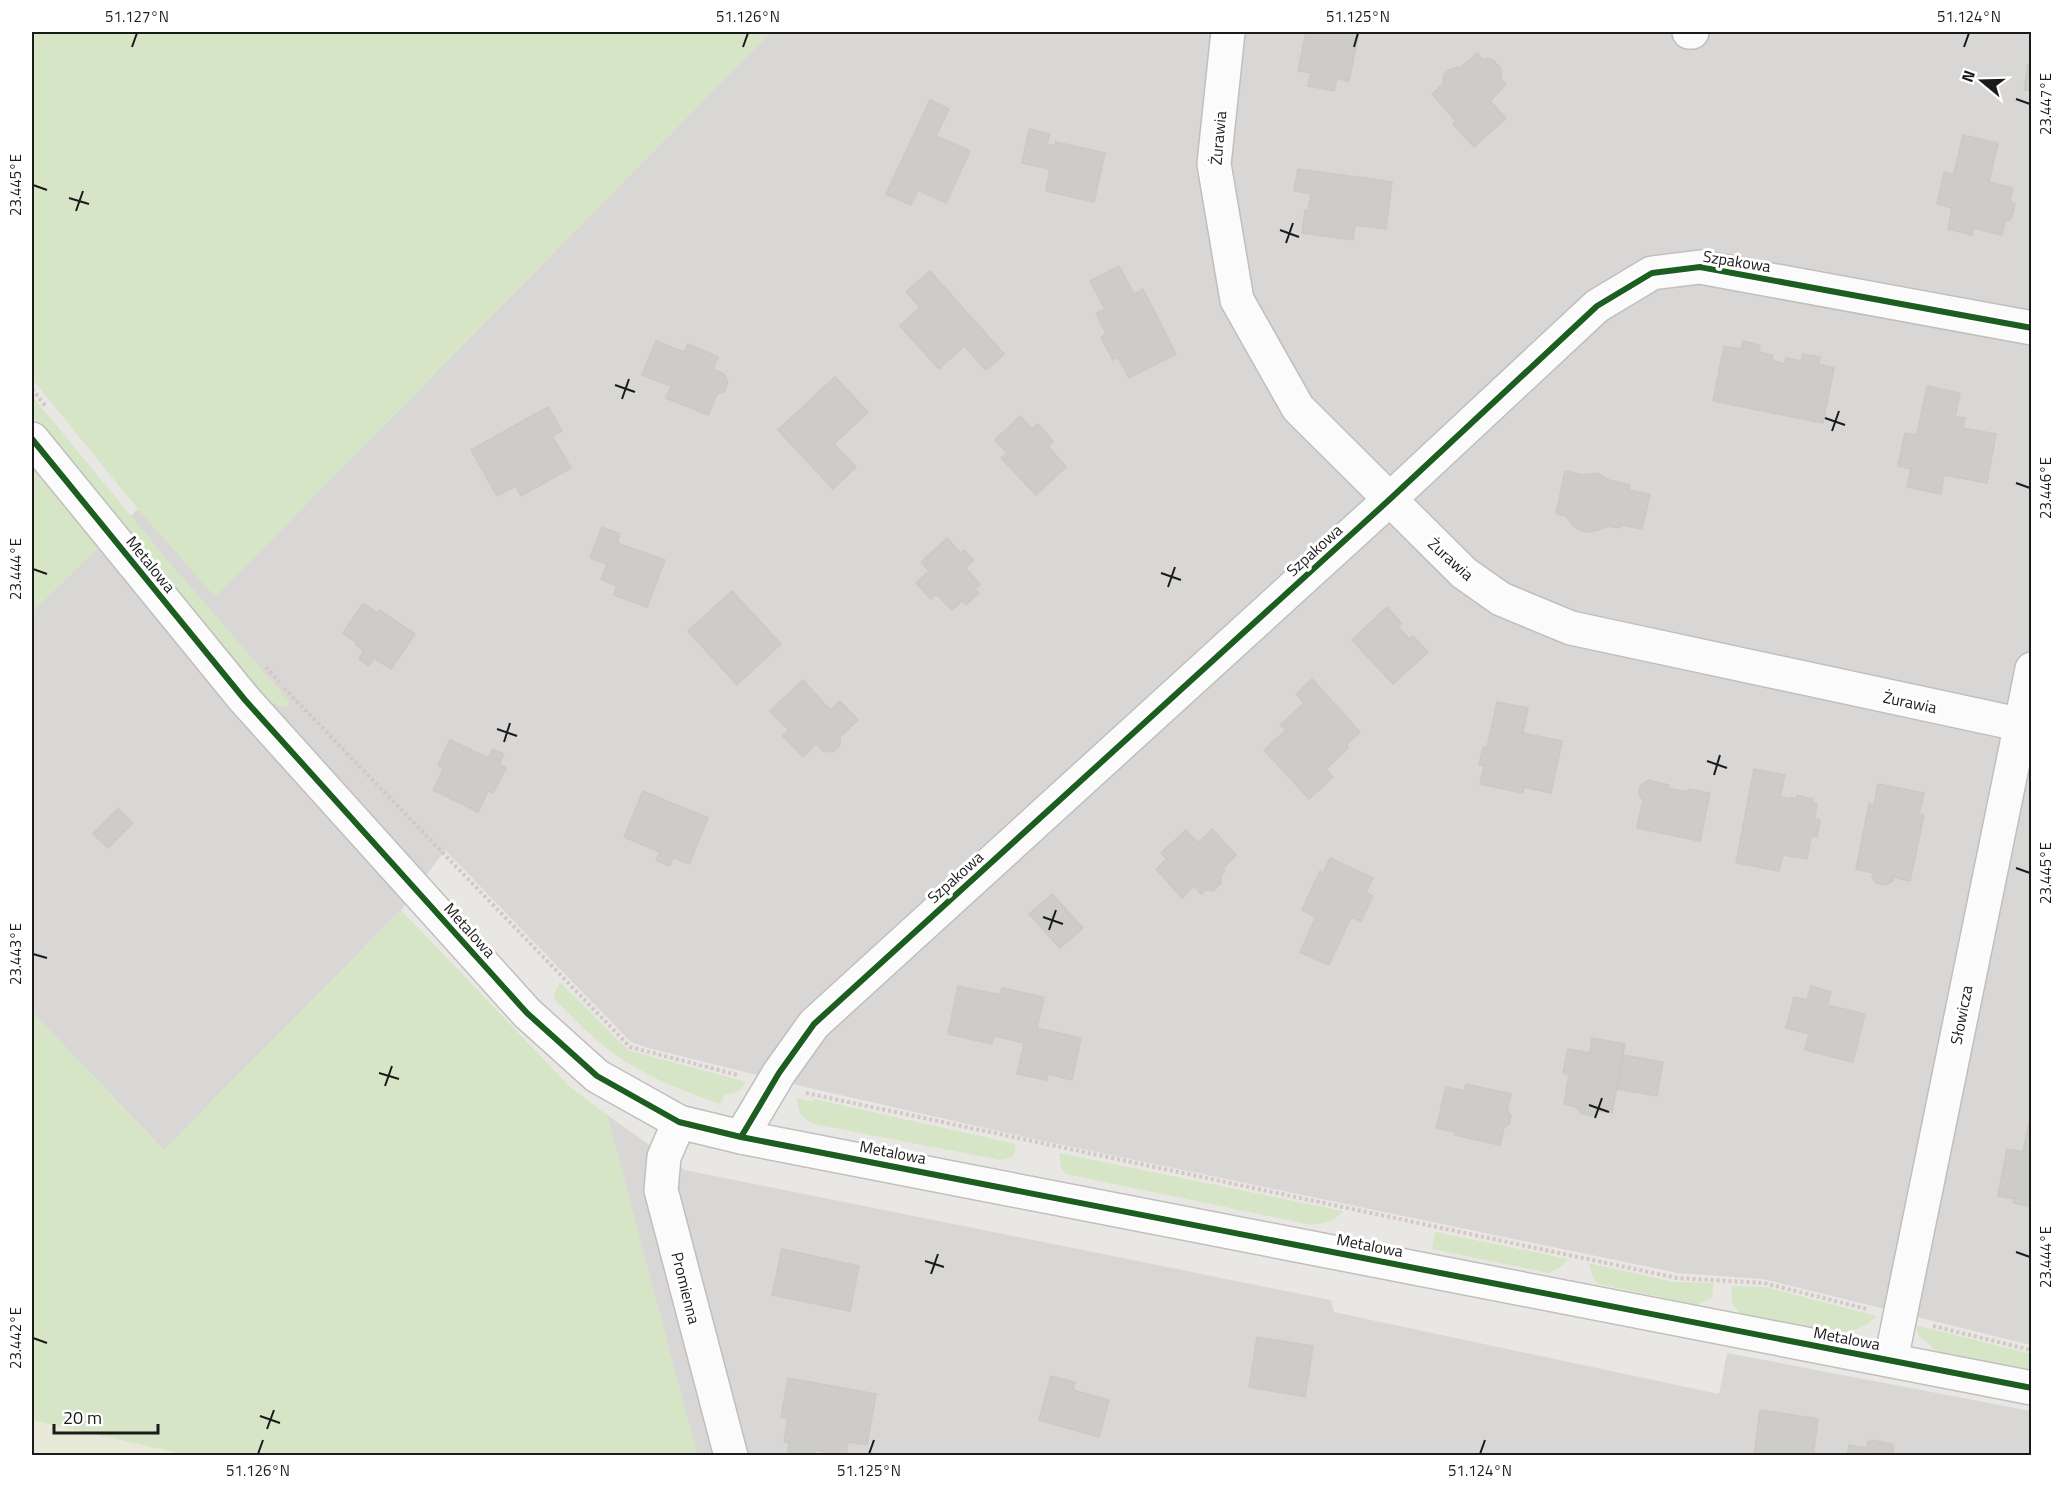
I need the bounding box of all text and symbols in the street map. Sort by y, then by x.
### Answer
text: 51.127°N [105,5,169,28]
text: 51.126°N [716,5,780,28]
text: 51.125°N [1326,5,1390,28]
text: 51.124°N [1937,5,2001,28]
north arrow [1952,51,2012,111]
text: N [1955,67,1981,85]
text: 23.447°E [2034,73,2057,135]
street label: Żurawia [1204,110,1232,166]
text: 23.445°E [4,154,27,216]
street label: Szpakowa [1701,244,1773,278]
text: 23.446°E [2034,457,2057,519]
street label: Szpakowa [1281,518,1347,582]
street label: Metalowa [121,530,181,598]
street label: Żurawia [1423,532,1479,586]
text: 23.444°E [4,538,27,600]
street label: Żurawia [1881,685,1939,719]
text: 23.445°E [2034,842,2057,904]
street label: Szpakowa [922,845,988,909]
street label: Metalowa [439,897,501,963]
text: 23.443°E [4,923,27,985]
street label: Słowicza [1943,983,1979,1047]
street label: Metalowa [858,1134,928,1170]
text: 23.444°E [2034,1226,2057,1288]
street label: Metalowa [1335,1227,1405,1263]
street label: Promienna [665,1249,707,1327]
text: 23.442°E [4,1307,27,1369]
street label: Metalowa [1812,1320,1882,1356]
scale bar [54,1397,158,1435]
text: 20 m [63,1404,102,1431]
text: 51.126°N [226,1459,290,1482]
text: 51.125°N [837,1459,901,1482]
text: 51.124°N [1448,1459,1512,1482]

